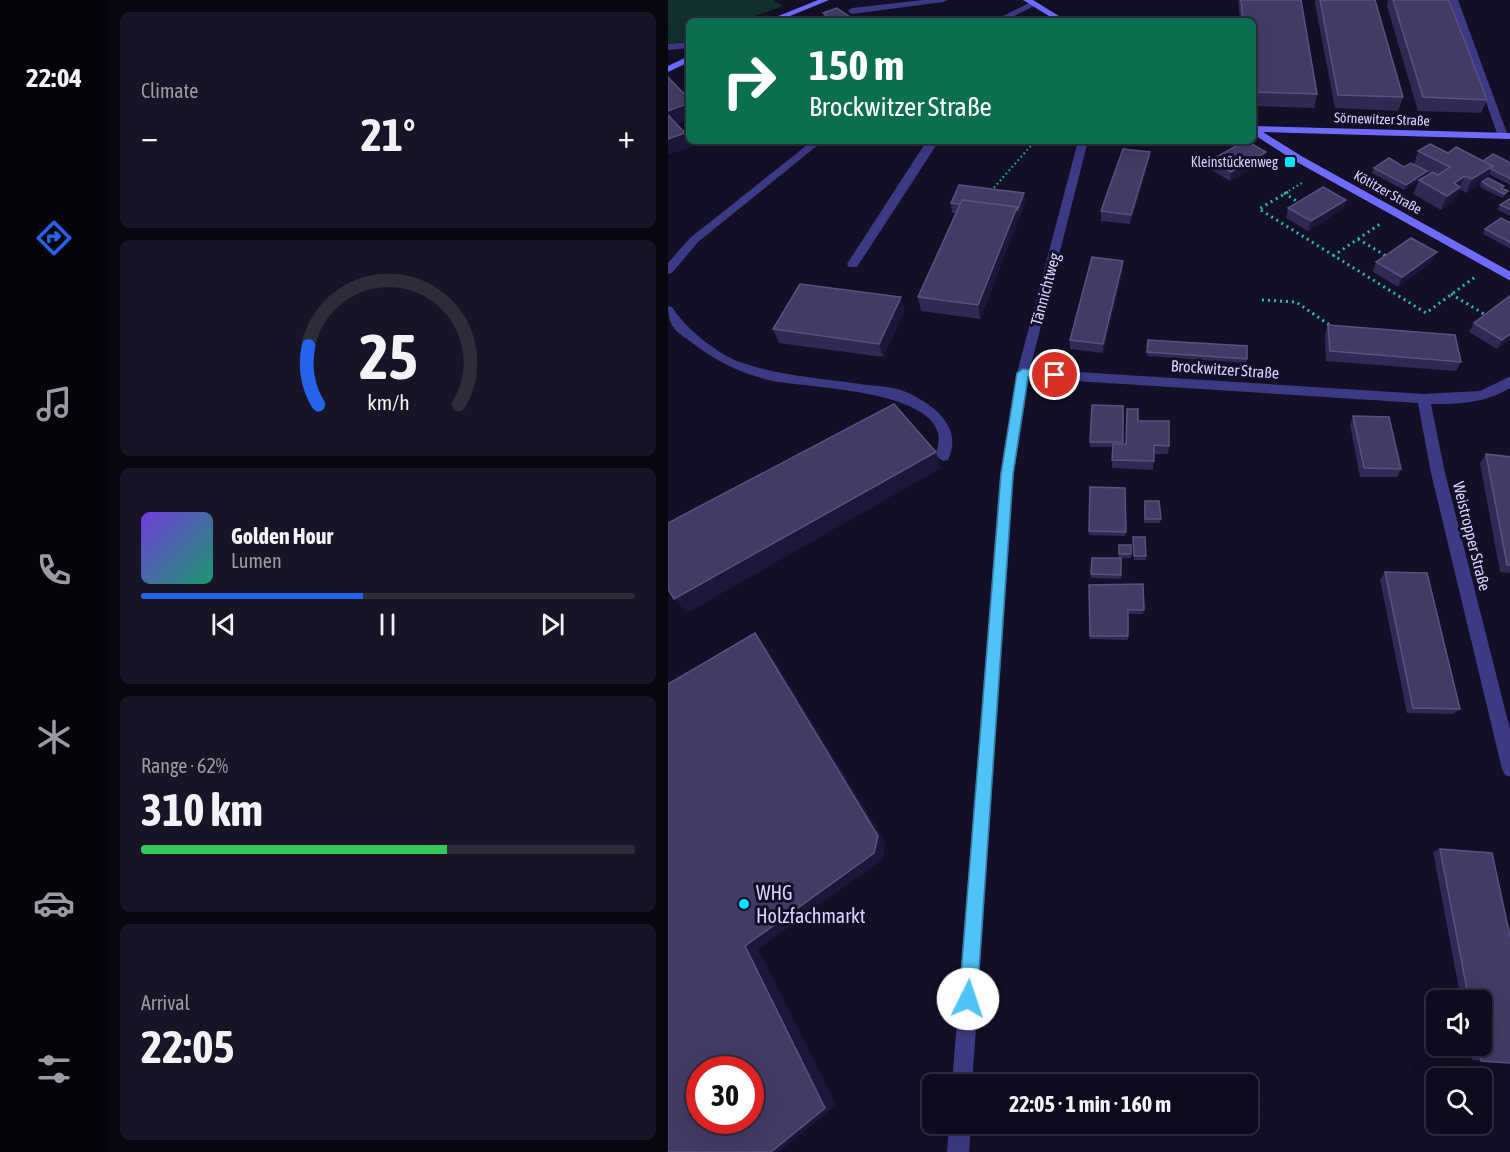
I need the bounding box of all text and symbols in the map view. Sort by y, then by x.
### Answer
text: 150 m [809,41,904,89]
icon: right [710,42,788,120]
text: 22:04 [26,62,82,93]
text: Climate [141,79,198,102]
text: Brockwitzer Straße [809,91,992,122]
text: 21° [361,109,415,161]
street label: Sörnewitzer Straße [1334,109,1430,129]
text: − [141,117,158,155]
text: + [618,117,635,155]
place label: Kleinstückenweg [1191,154,1278,170]
marker: Kleinstückenweg [1283,155,1297,169]
street label: Kötitzer Straße [1351,167,1425,217]
icon: directions [33,217,75,259]
street label: Tännichtweg [1027,251,1064,328]
text: 25 [359,321,417,392]
pin [1029,349,1080,400]
street label: Brockwitzer Straße [1170,356,1280,382]
icon: arrive [1038,358,1071,391]
icon: music [33,383,75,425]
text: km/h [367,390,409,415]
street label: Weistropper Straße [1449,480,1494,593]
text: Golden Hour [231,523,333,549]
icon: phone [33,549,75,591]
text: Lumen [231,549,282,572]
icon: previous [207,608,240,641]
icon: pause [371,608,404,641]
icon: next [536,608,569,641]
icon: climate [33,716,75,758]
text: Range · 62% [141,754,228,777]
text: 310 km [141,784,263,836]
place label: WHG Holzfachmarkt [756,881,866,927]
icon: car [33,882,75,924]
marker: WHG Holzfachmarkt [737,897,751,911]
position arrow [936,967,1000,1031]
map controls [1426,990,1492,1134]
button: sound [1426,990,1492,1056]
text: Arrival [141,991,190,1014]
text: 22:05 [141,1021,235,1073]
icon: filters [33,1048,75,1090]
speed limit sign: 30 [686,1056,764,1134]
button: search [1426,1068,1492,1134]
text: 22:05 · 1 min · 160 m [1009,1091,1171,1117]

